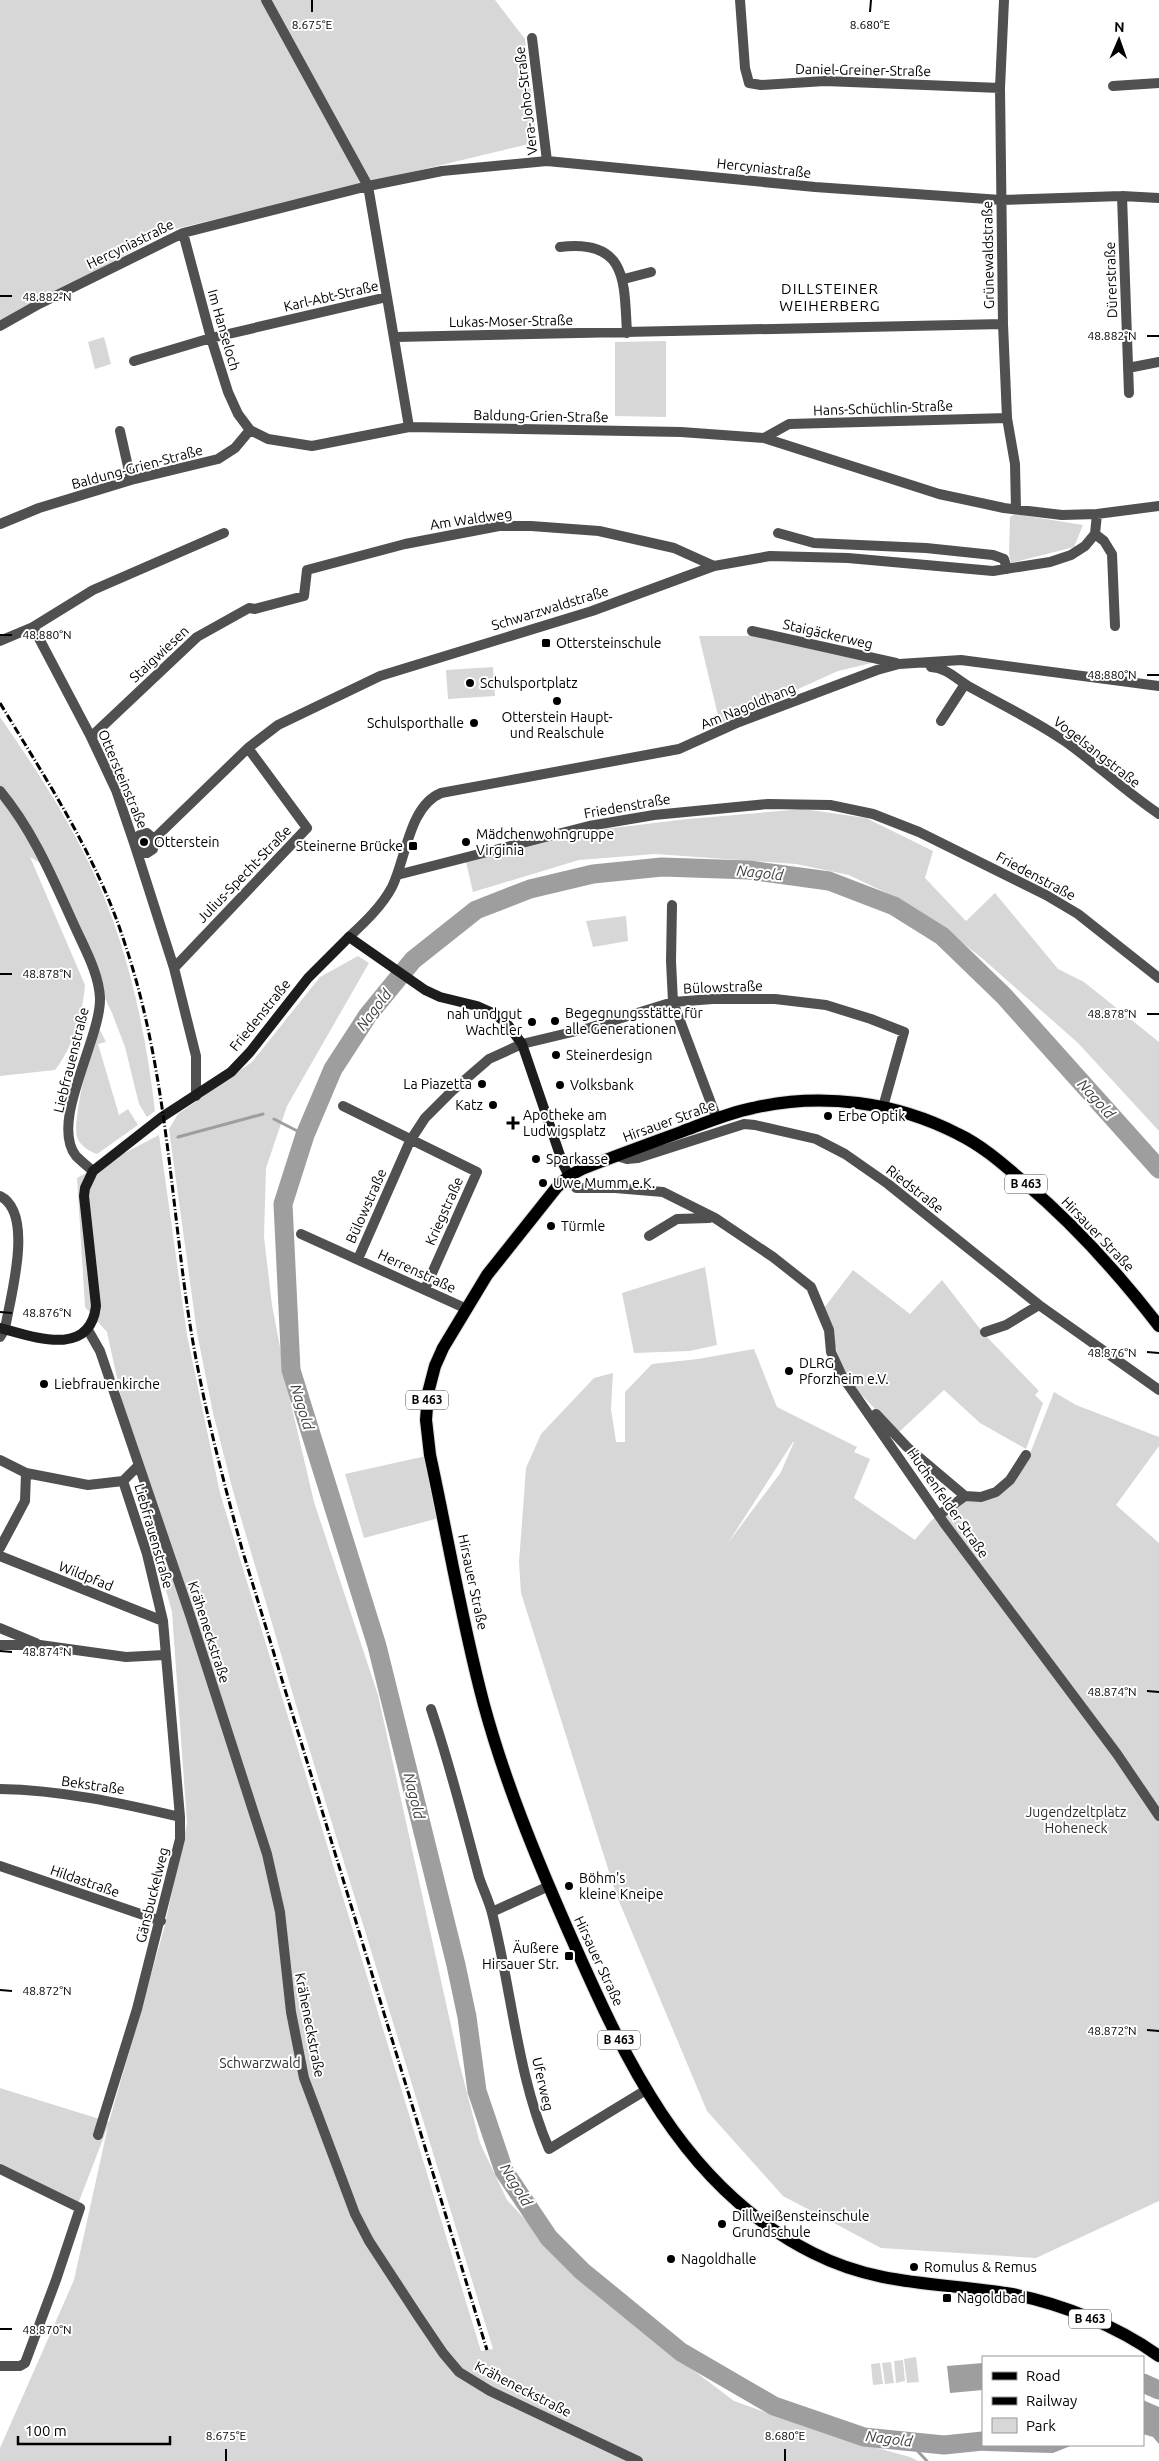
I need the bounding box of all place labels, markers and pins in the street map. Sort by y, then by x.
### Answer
place label: Ottersteinschule [556,635,662,651]
marker: Ottersteinschule [540,637,552,649]
place label: Schulsportplatz [480,675,578,691]
marker: Schulsportplatz [464,677,476,689]
marker: Otterstein Haupt- und Realschule [551,695,563,707]
place label: Otterstein Haupt- und Realschule [501,709,613,741]
place label: Schulsporthalle [367,715,464,731]
marker: Schulsporthalle [468,717,480,729]
place label: Mädchenwohngruppe Virginia [476,826,614,858]
place label: Otterstein [154,834,220,850]
marker: Otterstein [138,836,150,848]
marker: Mädchenwohngruppe Virginia [460,836,472,848]
place label: Steinerne Brücke [296,838,403,854]
marker: Steinerne Brücke [407,840,419,852]
place label: Begegnungsstätte für alle Generationen [565,1005,704,1037]
place label: nah und gut Wachtler [447,1006,523,1038]
marker: Begegnungsstätte für alle Generationen [549,1015,561,1027]
marker: nah und gut Wachtler [526,1016,538,1028]
place label: Steinerdesign [566,1047,652,1063]
marker: Steinerdesign [550,1049,562,1061]
place label: La Piazetta [403,1076,472,1092]
place label: Volksbank [570,1077,634,1093]
marker: La Piazetta [476,1078,488,1090]
marker: Volksbank [554,1079,566,1091]
place label: Katz [455,1097,483,1113]
marker: Katz [487,1099,499,1111]
place label: Apotheke am Ludwigsplatz [523,1107,607,1139]
place label: Erbe Optik [838,1108,905,1124]
marker: Erbe Optik [822,1110,834,1122]
marker: Apotheke am Ludwigsplatz [507,1117,519,1129]
place label: Sparkasse [546,1151,608,1167]
marker: Sparkasse [530,1153,542,1165]
place label: Uwe Mumm e.K. [553,1175,655,1191]
marker: Uwe Mumm e.K. [537,1177,549,1189]
place label: Türmle [561,1218,605,1234]
marker: Türmle [545,1220,557,1232]
place label: DLRG Pforzheim e.V. [799,1355,889,1387]
marker: DLRG Pforzheim e.V. [783,1365,795,1377]
place label: Liebfrauenkirche [54,1376,160,1392]
marker: Liebfrauenkirche [38,1378,50,1390]
place label: Böhm's kleine Kneipe [579,1870,663,1902]
marker: Böhm's kleine Kneipe [563,1880,575,1892]
place label: Äußere Hirsauer Str. [482,1940,559,1972]
marker: Äußere Hirsauer Str. [563,1950,575,1962]
place label: Dillweißensteinschule Grundschule [732,2208,869,2240]
marker: Dillweißensteinschule Grundschule [716,2218,728,2230]
place label: Nagoldhalle [681,2251,757,2267]
marker: Nagoldhalle [665,2253,677,2265]
place label: Romulus & Remus [924,2259,1037,2275]
marker: Romulus & Remus [908,2261,920,2273]
place label: Nagoldbad [957,2290,1026,2306]
marker: Nagoldbad [941,2292,953,2304]

